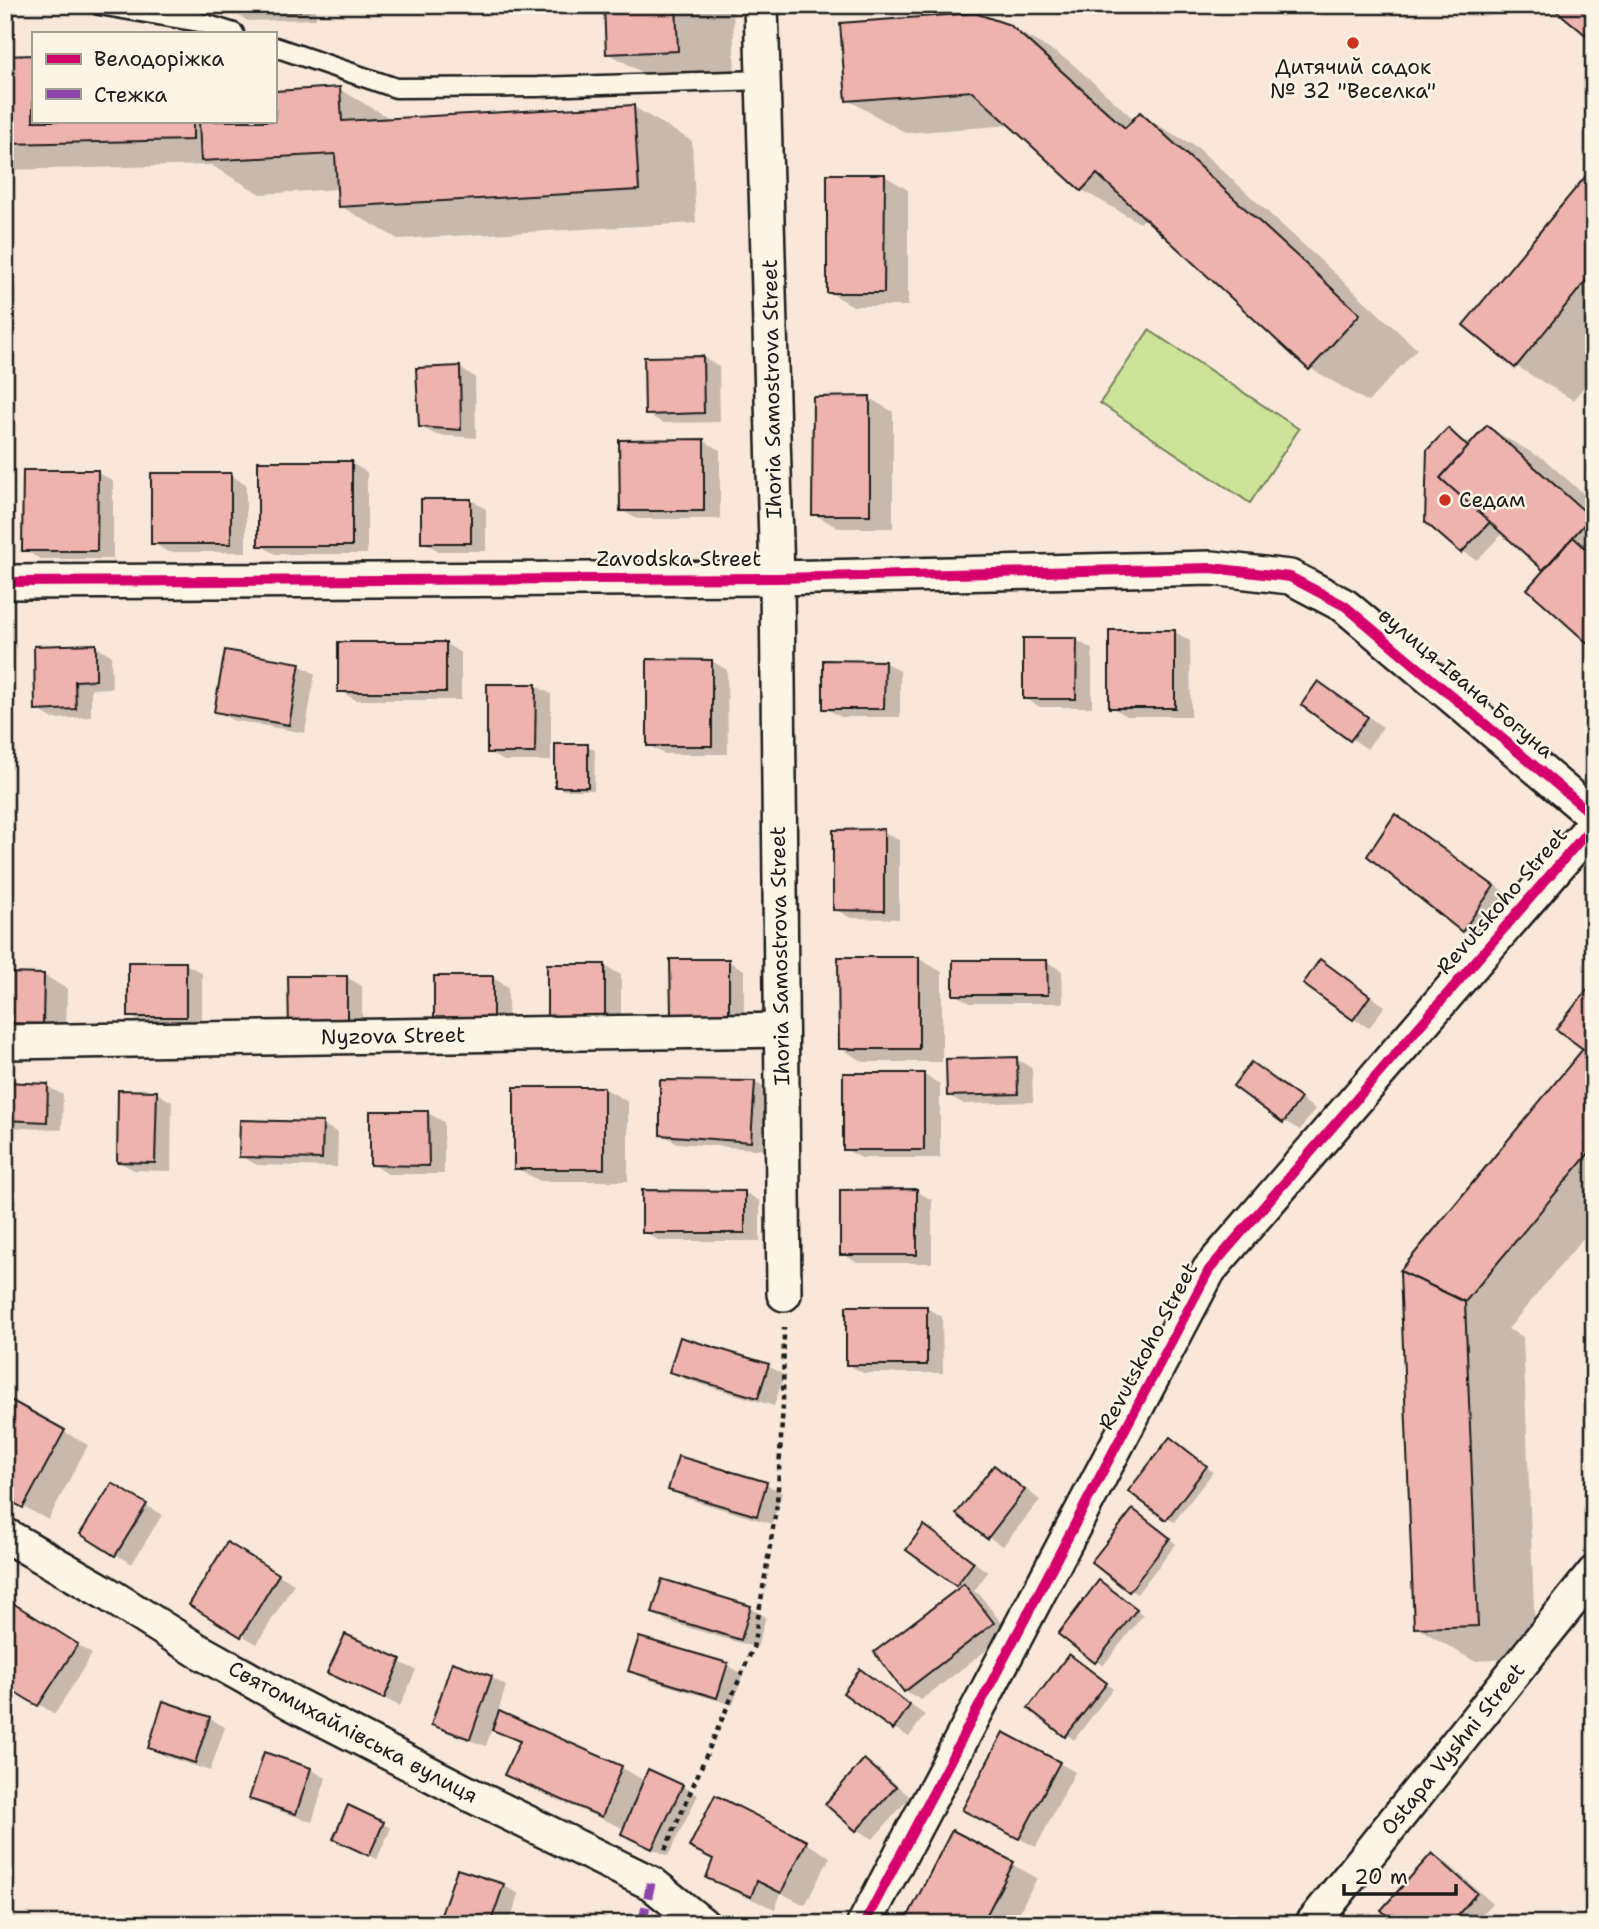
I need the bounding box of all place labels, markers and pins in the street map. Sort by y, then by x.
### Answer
marker: Дитячий садок № 32 "Веселка" [1345,35,1361,51]
place label: Дитячий садок № 32 "Веселка" [1270,53,1436,105]
place label: Седам [1459,486,1525,514]
marker: Седам [1437,492,1453,508]

